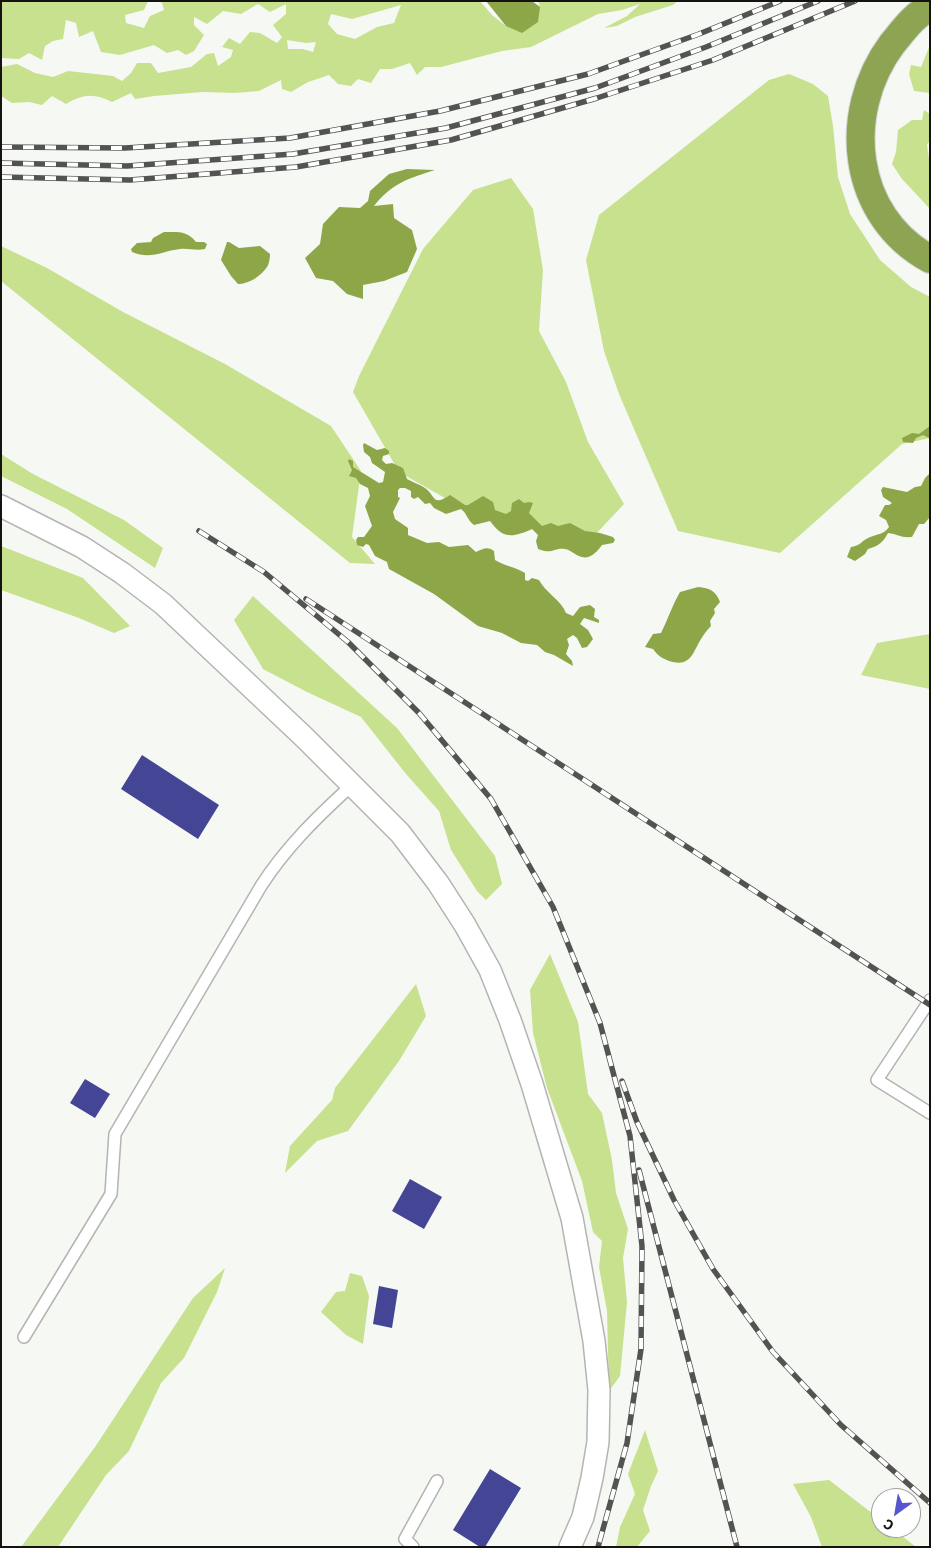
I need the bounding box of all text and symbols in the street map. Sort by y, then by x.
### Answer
north arrow [871,1488,921,1538]
text: С [880,1515,897,1535]

